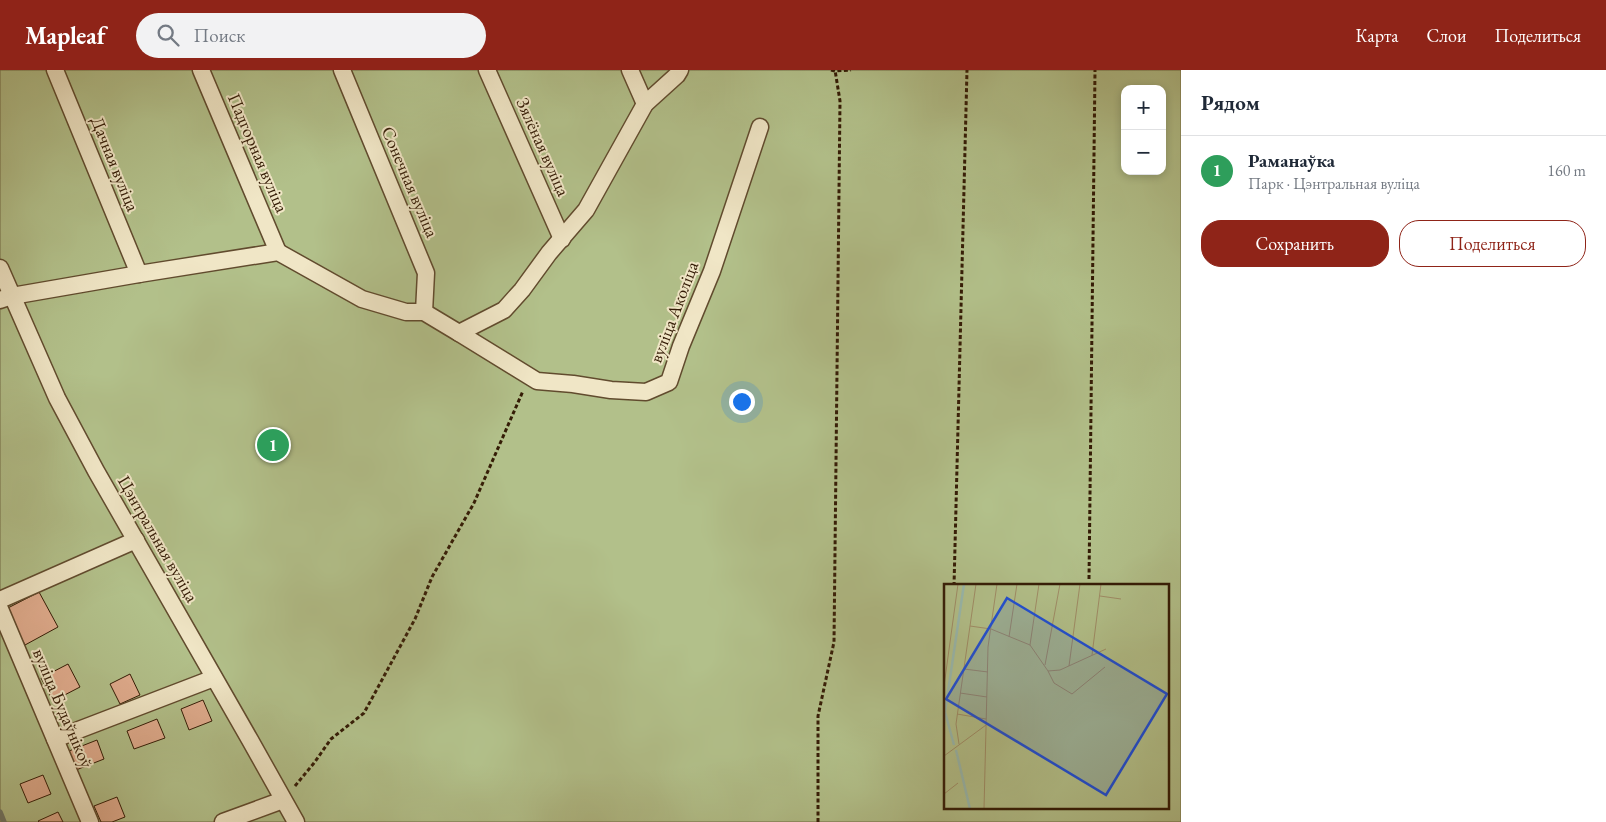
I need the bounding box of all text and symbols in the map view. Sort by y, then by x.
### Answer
search box [136,13,486,58]
text: Mapleaf [25,20,106,51]
icon: search [154,21,182,49]
text: Поиск [194,23,245,48]
text: Карта [1356,24,1399,47]
text: Слои [1427,24,1466,47]
text: Поделиться [1494,24,1581,47]
map controls [1121,85,1166,175]
button: + [1121,85,1166,130]
text: Рядом [1201,89,1260,116]
street label: Падгорная вуліца [223,90,294,217]
street label: Зялёная вуліца [512,94,576,200]
street label: Дачная вуліца [86,113,145,215]
street label: Сонечная вуліца [377,123,445,242]
button: − [1121,130,1166,175]
text: Раманаўка [1248,148,1335,173]
text: 1 [1213,160,1221,181]
text: 160 m [1547,160,1586,181]
text: Парк · Цэнтральная вуліца [1248,173,1420,194]
button: Сохранить [1201,220,1389,267]
button: Поделиться [1399,220,1586,267]
street label: вуліца Аколіца [644,257,704,366]
your location [729,389,755,415]
pin: 1 [257,426,289,464]
street label: Цэнтральная вуліца [113,471,204,607]
inset map [944,584,1168,810]
street label: вуліца Будаўнікоў [28,645,99,771]

